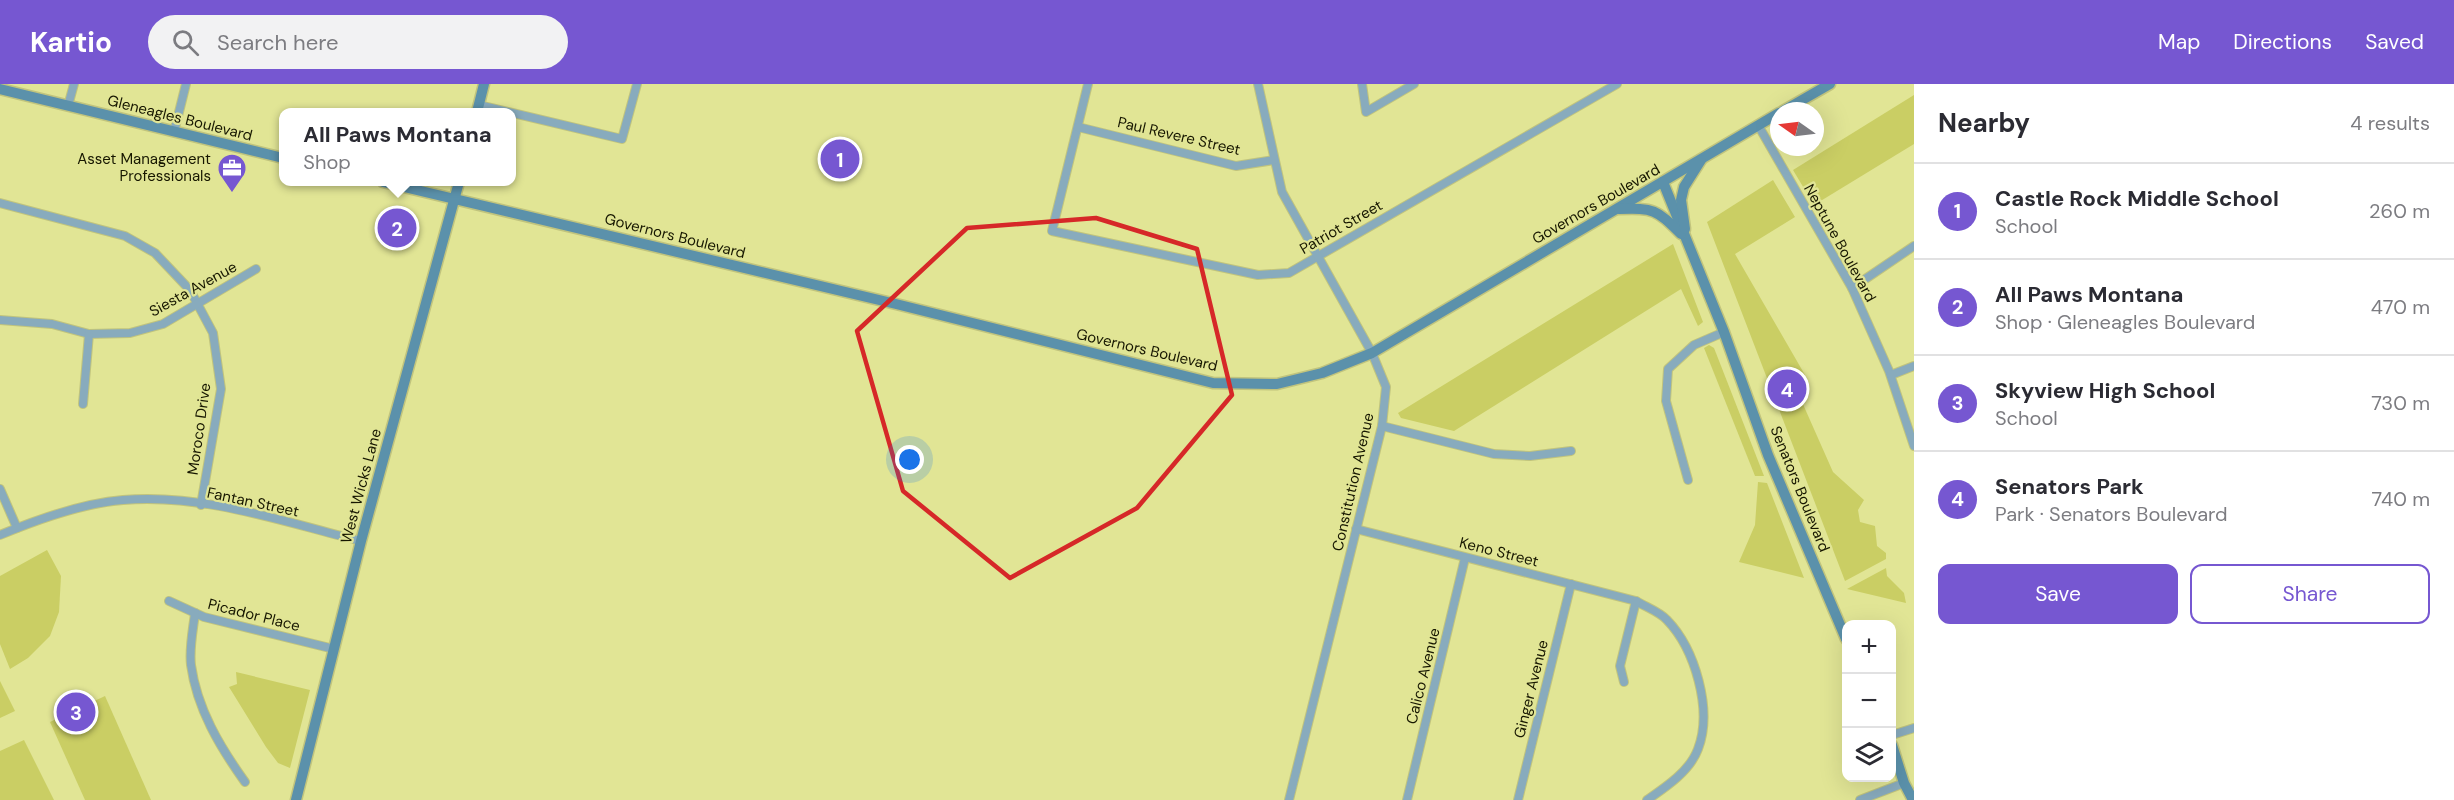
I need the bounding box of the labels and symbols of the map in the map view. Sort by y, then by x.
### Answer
street label: Gleneagles Boulevard [105,90,255,146]
north arrow [1770,102,1824,156]
street label: Paul Revere Street [1116,112,1242,160]
pin: 1 [820,136,860,182]
place label: Asset Management Professionals [77,149,211,186]
office icon: Asset Management Professionals [216,152,248,194]
street label: Governors Boulevard [1528,159,1664,249]
street label: Neptune Boulevard [1799,180,1881,306]
street label: Patriot Street [1296,195,1386,259]
pin: 2 [378,206,416,250]
street label: Governors Boulevard [602,209,748,263]
street label: Siesta Avenue [146,257,240,321]
street label: Governors Boulevard [1074,324,1220,376]
pin: 4 [1768,366,1806,412]
street label: Moroco Drive [183,382,215,476]
street label: Constitution Avenue [1327,411,1379,553]
street label: Senators Boulevard [1766,423,1834,555]
street label: West Wicks Lane [336,426,386,546]
your location [895,445,924,474]
street label: Fantan Street [205,483,301,522]
street label: Keno Street [1457,533,1541,572]
street label: Picador Place [206,594,302,636]
street label: Calico Avenue [1401,626,1445,726]
street label: Ginger Avenue [1509,638,1553,740]
pin: 3 [56,690,96,734]

